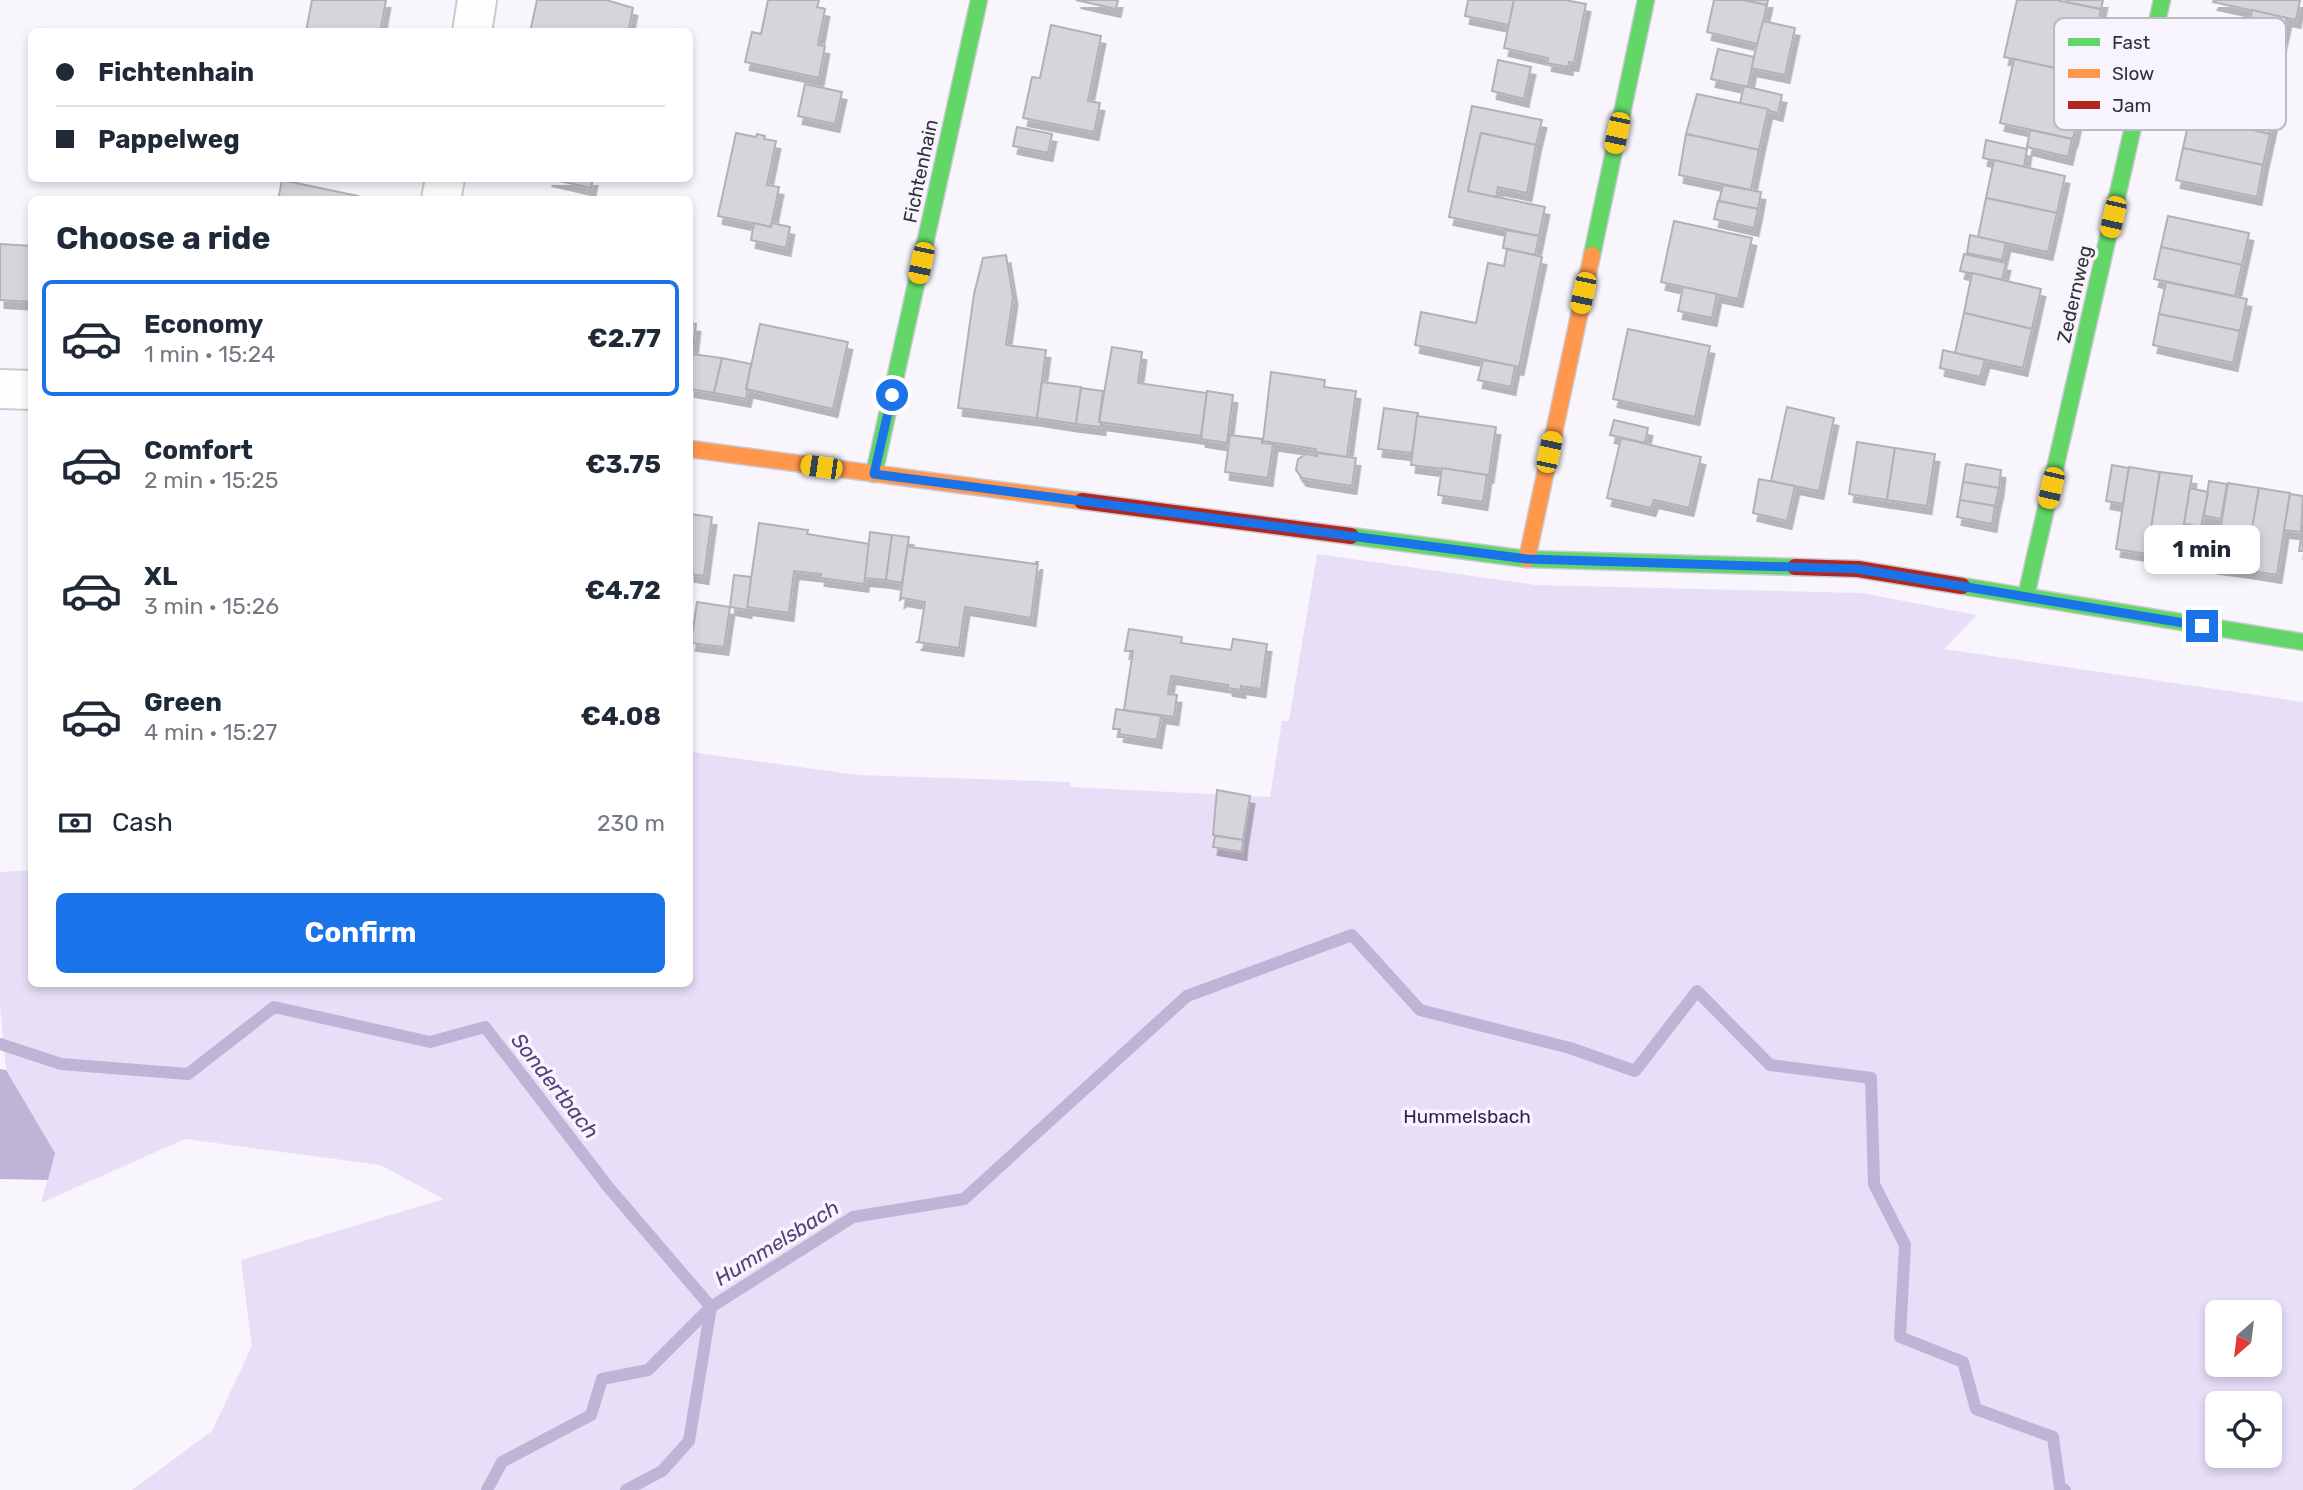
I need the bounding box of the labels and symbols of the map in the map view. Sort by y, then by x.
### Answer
legend [2054,18,2286,130]
text: Fast [2112,31,2151,54]
text: Slow [2112,62,2154,85]
text: Jam [2112,94,2151,117]
car [1603,110,1632,156]
street label: Fichtenhain [898,117,943,225]
car [2099,194,2128,240]
car [907,240,936,286]
street label: Zedernweg [2052,243,2097,345]
car [1569,270,1598,316]
route start [876,379,908,411]
car [1535,429,1564,475]
car [799,454,844,480]
car [2037,465,2066,511]
callout: 1 min [2144,524,2260,574]
route end [2186,610,2218,642]
water label: Sondertbach [506,1028,604,1144]
park label: Hummelsbach [1403,1105,1531,1128]
water label: Hummelsbach [710,1194,843,1291]
north arrow [2205,1300,2282,1377]

